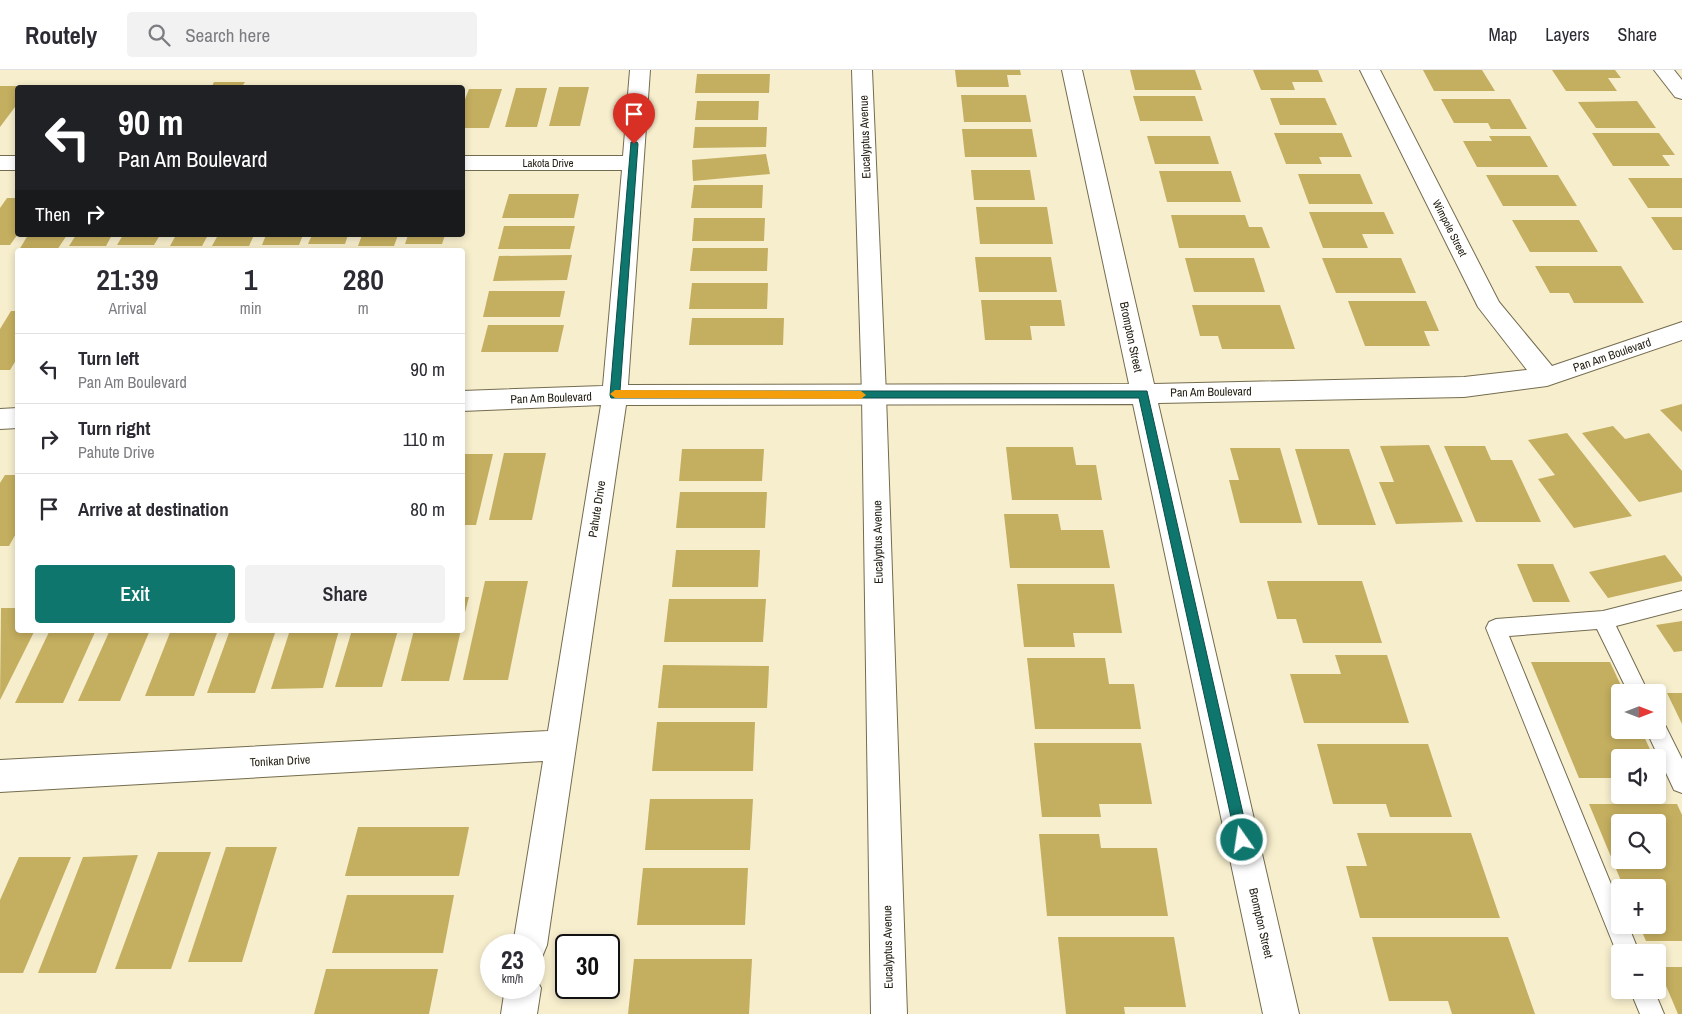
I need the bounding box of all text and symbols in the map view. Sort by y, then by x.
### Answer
search box [127,12,477,57]
text: Routely [25,19,97,51]
icon: search [145,21,173,49]
text: Search here [185,22,270,48]
text: Map [1489,22,1517,47]
text: Layers [1545,22,1590,47]
text: Share [1618,22,1657,47]
pin [613,93,655,144]
street label: Eucalyptus Avenue [856,95,874,179]
text: 90 m [118,99,183,146]
icon: arrive [620,100,648,128]
icon: left [35,105,100,170]
text: Pan Am Boulevard [118,144,267,174]
street label: Lakota Drive [522,156,574,170]
street label: Wimpole Street [1430,197,1471,259]
icon: right [81,200,109,228]
text: Then [35,201,71,227]
text: 21:39 [96,259,159,299]
text: 1 [244,259,258,299]
text: 280 [343,259,384,299]
text: Arrival [108,297,146,319]
text: min [240,297,262,319]
text: m [358,297,369,319]
street label: Brompton Street [1116,300,1146,374]
street label: Pan Am Boulevard [1571,334,1653,376]
text: Turn left [78,345,139,371]
icon: left [35,355,63,383]
text: 90 m [410,356,445,382]
text: Pan Am Boulevard [78,371,187,393]
street label: Pan Am Boulevard [1170,383,1252,401]
street label: Pan Am Boulevard [510,389,592,407]
text: Turn right [78,415,150,441]
icon: right [35,425,63,453]
text: 110 m [403,426,445,452]
text: Pahute Drive [78,441,155,463]
street label: Pahute Drive [585,479,609,539]
icon: arrive [35,495,63,523]
text: Arrive at destination [78,496,229,522]
text: 80 m [410,496,445,522]
street label: Eucalyptus Avenue [869,500,887,584]
button: Exit [35,565,235,623]
button: Share [245,565,445,623]
north arrow [1611,684,1666,739]
map controls [1611,684,1666,999]
button: sound [1611,749,1666,804]
street label: Tonikan Drive [249,751,311,771]
position arrow [1215,813,1267,865]
button: search [1611,814,1666,869]
button: + [1611,879,1666,934]
street label: Brompton Street [1245,886,1277,960]
street label: Eucalyptus Avenue [879,905,897,989]
speed limit sign: 30 [555,934,620,999]
text: 23 [501,943,524,977]
button: − [1611,944,1666,999]
text: km/h [502,971,523,987]

